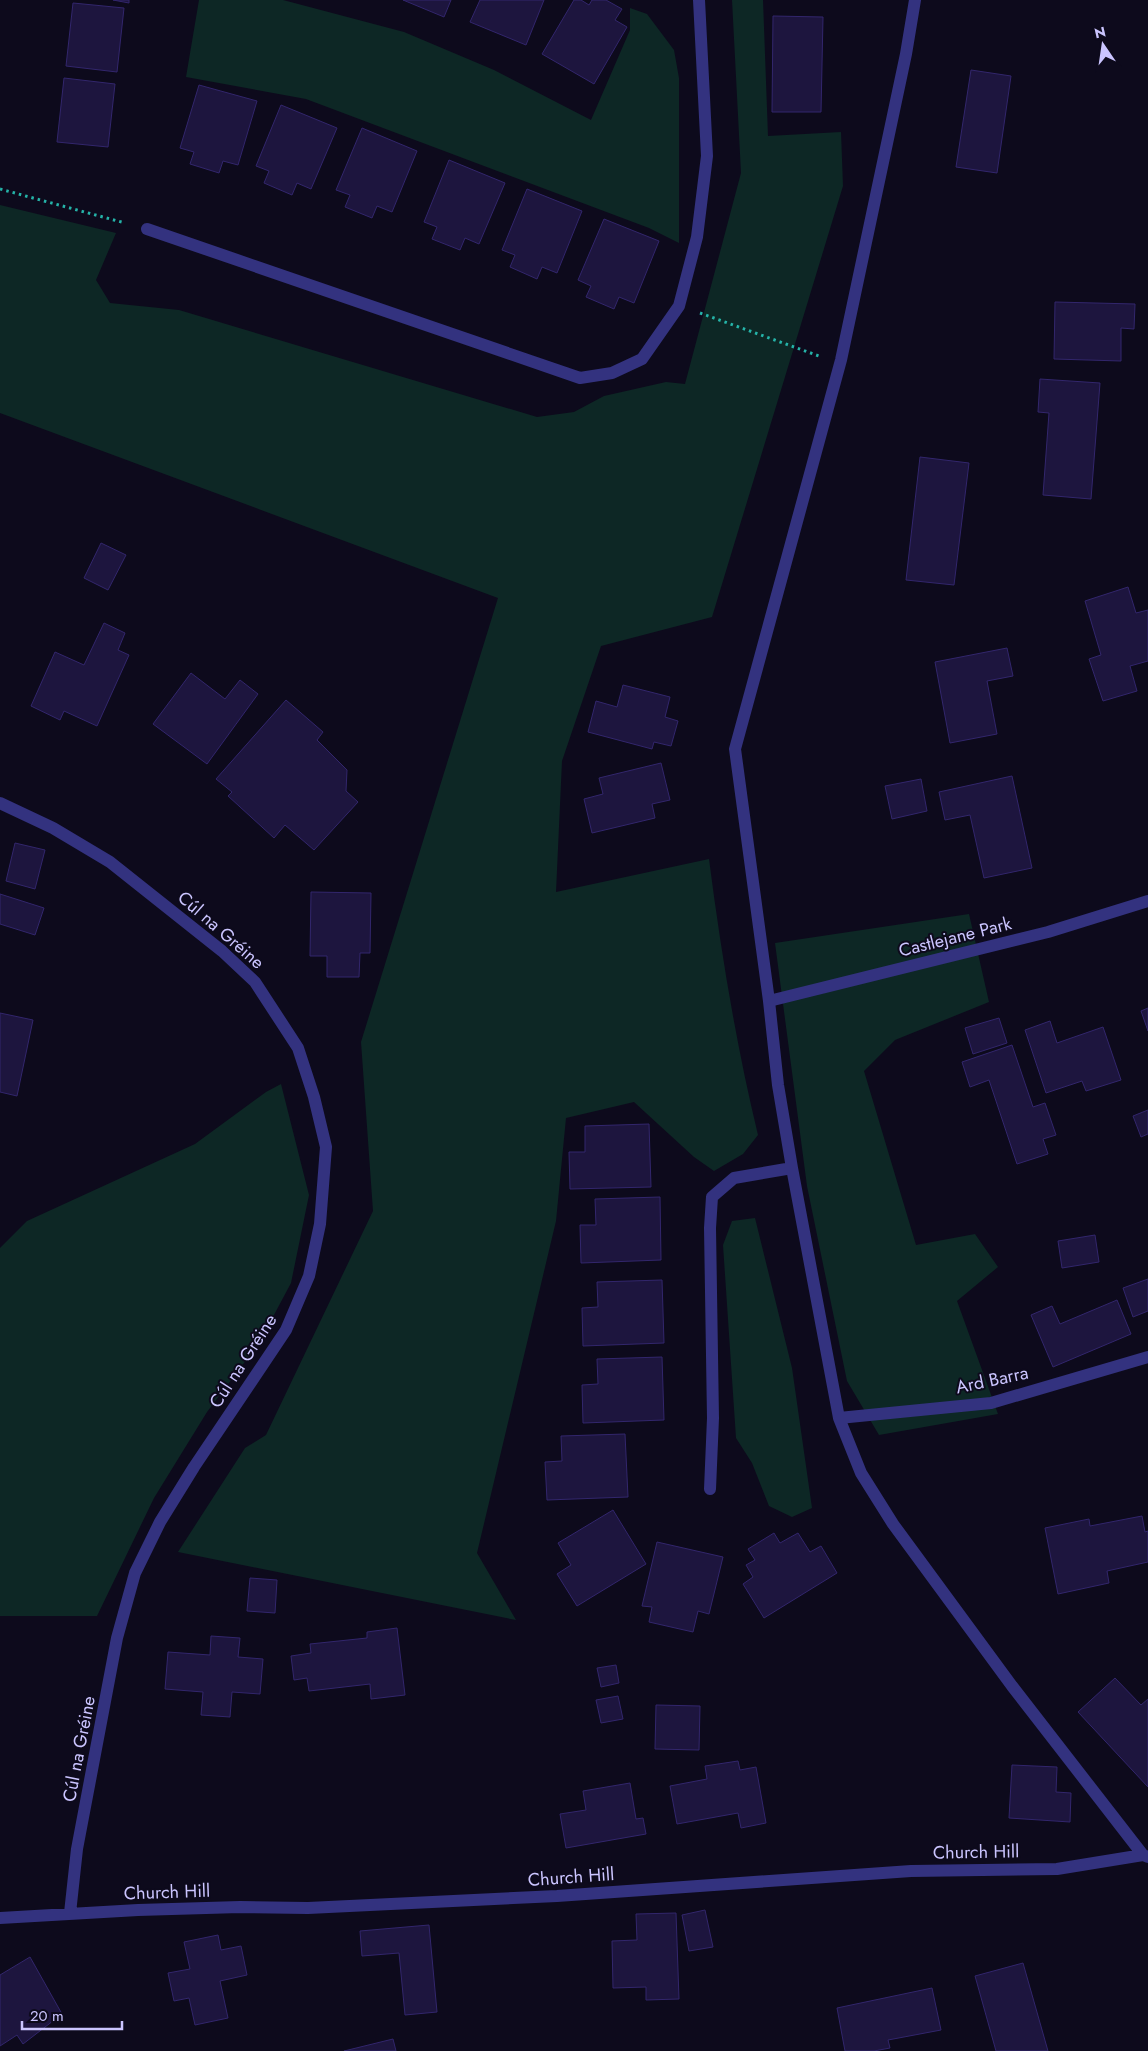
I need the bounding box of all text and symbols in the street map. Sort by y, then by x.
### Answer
north arrow [1078,20,1128,70]
text: N [1092,21,1108,43]
street label: Cúl na Gréine [172,885,270,975]
street label: Castlejane Park [896,910,1014,964]
street label: Cúl na Gréine [203,1309,283,1413]
street label: Ard Barra [953,1360,1031,1400]
street label: Cúl na Gréine [56,1694,102,1804]
street label: Church Hill [933,1838,1019,1866]
street label: Church Hill [527,1861,615,1893]
street label: Church Hill [123,1877,211,1907]
scale bar [22,1998,122,2030]
text: 20 m [30,2005,64,2027]

